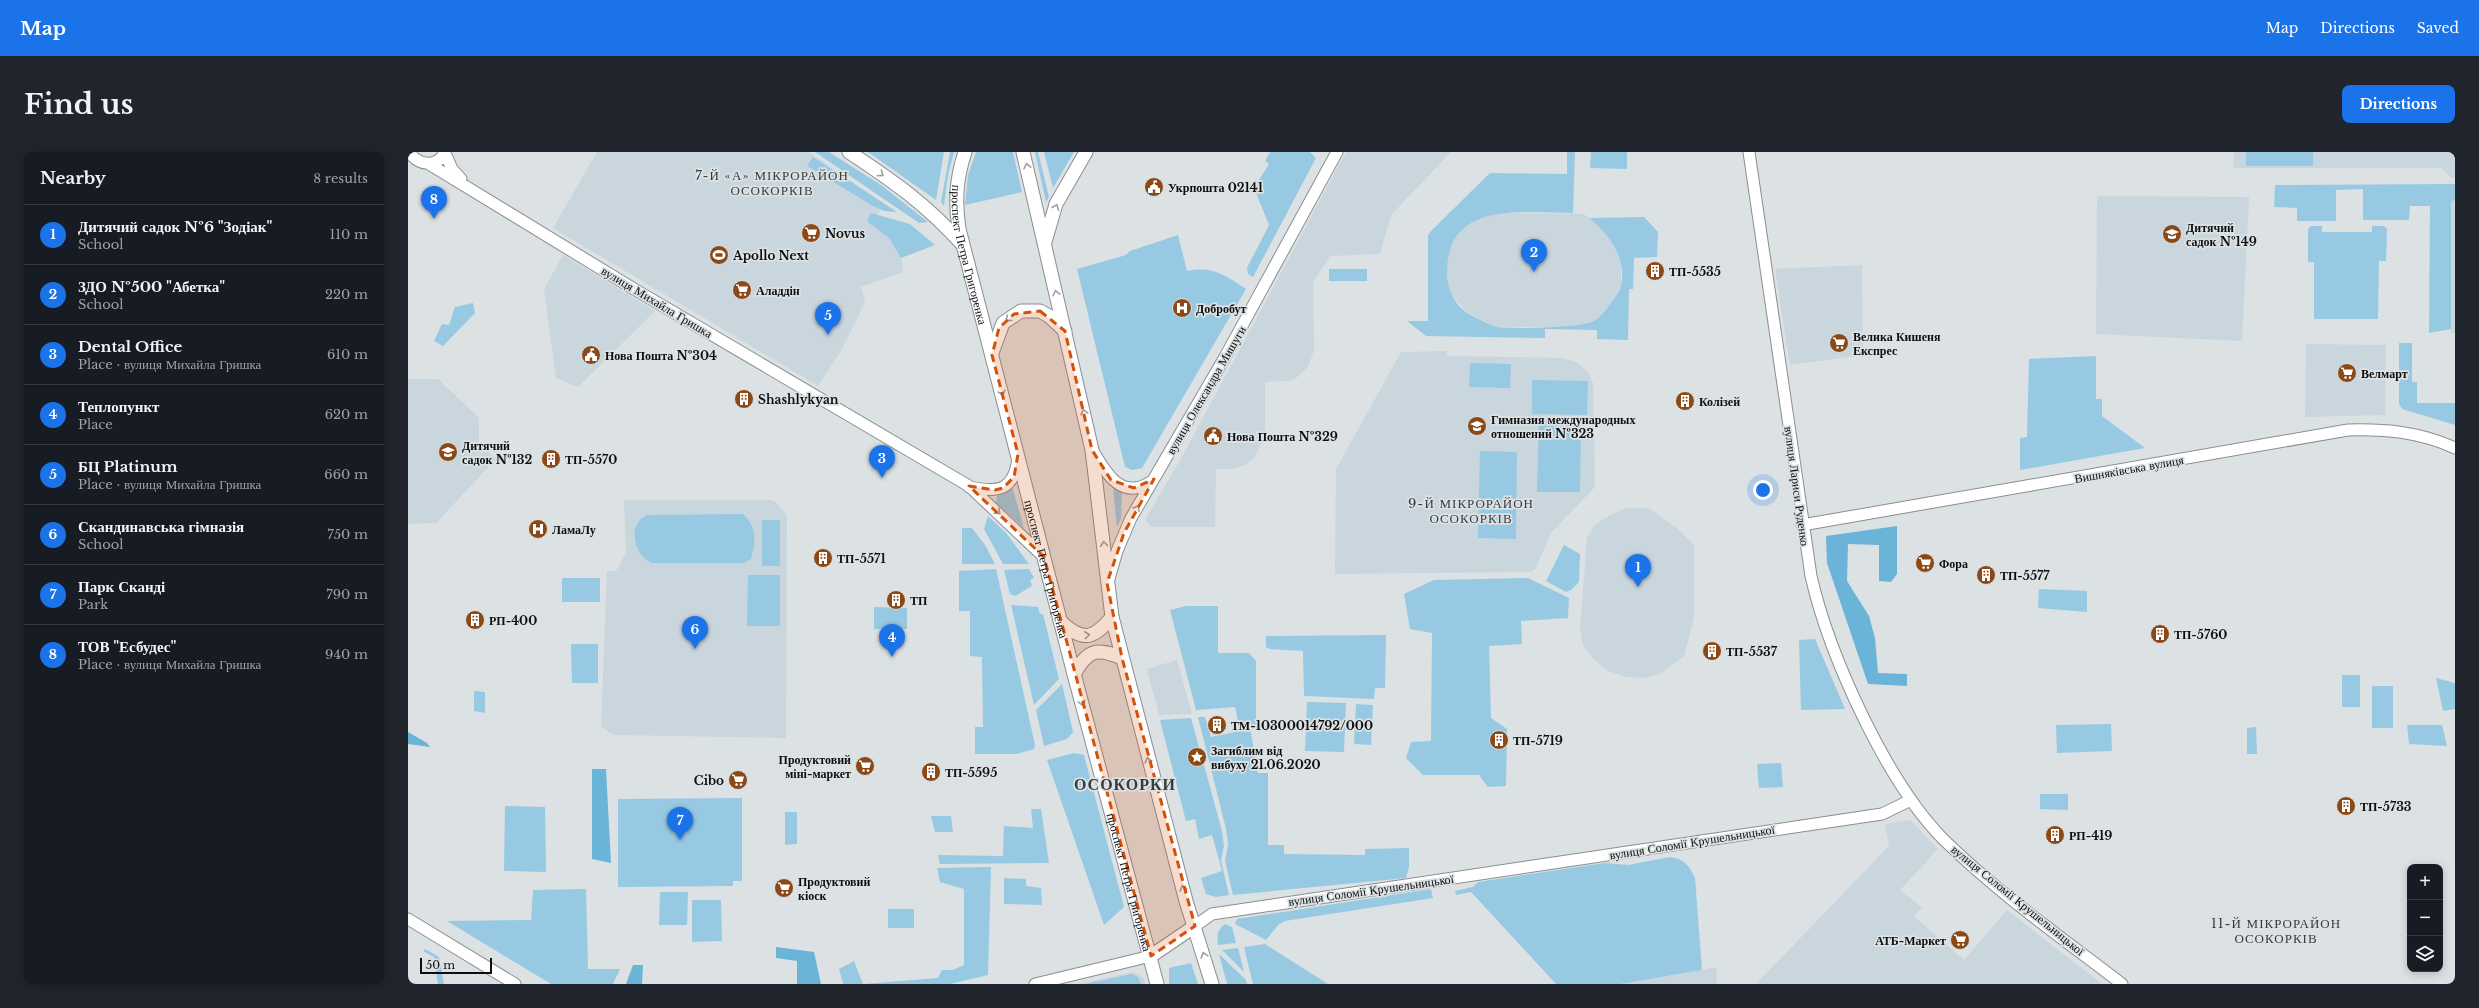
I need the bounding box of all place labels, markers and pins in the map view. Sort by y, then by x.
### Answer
public building icon: Укрпошта 02141 [1143,176,1165,198]
place label: Укрпошта 02141 [1168,180,1263,195]
pin: 8 [421,186,447,219]
place label: Дитячий садок №149 [2186,220,2257,249]
supermarket icon: Novus [800,222,822,244]
school or university icon: Дитячий садок №149 [2161,223,2183,245]
place label: Novus [825,226,866,241]
pin: 2 [1521,239,1547,272]
sports icon: Apollo Next [708,244,730,266]
place label: Apollo Next [732,248,809,263]
building icon: ТП-5535 [1644,260,1666,282]
place label: ТП-5535 [1669,264,1721,279]
supermarket icon: Аладдін [731,279,753,301]
place label: Аладдін [756,283,800,298]
hospital icon: Добробут [1171,297,1193,319]
place label: Добробут [1196,301,1246,316]
pin: 5 [815,302,841,335]
place label: Велика Кишеня Експрес [1853,329,1941,358]
supermarket icon: Велика Кишеня Експрес [1828,332,1850,354]
public building icon: Нова Пошта №304 [580,344,602,366]
place label: Нова Пошта №304 [605,348,717,363]
supermarket icon: Велмарт [2336,362,2358,384]
place label: Велмарт [2361,366,2408,381]
building icon: Shashlykyan [733,388,755,410]
building icon: Колізей [1674,390,1696,412]
place label: Shashlykyan [758,392,839,407]
place label: Колізей [1699,394,1740,409]
place label: Гимназия международных отношений №323 [1491,412,1635,441]
school or university icon: Гимназия международных отношений №323 [1466,415,1488,437]
public building icon: Нова Пошта №329 [1202,425,1224,447]
place label: Нова Пошта №329 [1227,429,1338,444]
place label: Дитячий садок №132 [462,438,532,467]
school or university icon: Дитячий садок №132 [437,441,459,463]
pin: 3 [869,445,895,478]
building icon: ТП-5570 [540,448,562,470]
place label: ТП-5570 [565,452,617,467]
hospital icon: ЛамаЛу [527,518,549,540]
place label: ЛамаЛу [552,522,596,537]
building icon: ТП-5571 [812,547,834,569]
place label: ТП-5571 [837,551,886,566]
supermarket icon: Фора [1914,552,1936,574]
pin: 1 [1625,554,1651,587]
place label: Фора [1939,556,1968,571]
building icon: ТП-5577 [1975,564,1997,586]
place label: ТП-5577 [2000,568,2050,583]
building icon: ТП [885,589,907,611]
place label: ТП [910,593,928,608]
building icon: РП-400 [464,609,486,631]
place label: РП-400 [489,613,537,628]
pin: 6 [682,616,708,649]
building icon: ТП-5760 [2149,623,2171,645]
pin: 4 [879,624,905,657]
place label: ТП-5760 [2174,627,2227,642]
building icon: ТП-5537 [1701,640,1723,662]
place label: ТП-5537 [1726,644,1778,659]
building icon: ТМ-10300014792/000 [1206,714,1228,736]
place label: ТМ-10300014792/000 [1231,718,1373,733]
building icon: ТП-5719 [1488,729,1510,751]
place label: ТП-5719 [1513,733,1563,748]
place label: Загиблим від вибуху 21.06.2020 [1211,743,1321,772]
place icon: Загиблим від вибуху 21.06.2020 [1186,746,1208,768]
place label: Продуктовий міні-маркет [779,752,851,781]
supermarket icon: Продуктовий міні-маркет [854,755,876,777]
building icon: ТП-5595 [920,761,942,783]
place label: ТП-5595 [945,765,997,780]
supermarket icon: Cibo [727,769,749,791]
place label: Cibo [694,773,724,788]
building icon: ТП-5733 [2335,795,2357,817]
place label: ТП-5733 [2360,799,2412,814]
pin: 7 [667,807,693,840]
building icon: РП-419 [2044,824,2066,846]
place label: РП-419 [2069,828,2112,843]
place label: Продуктовий кіоск [798,874,870,903]
supermarket icon: Продуктовий кіоск [773,877,795,899]
supermarket icon: АТБ-Маркет [1949,929,1971,951]
place label: АТБ-Маркет [1875,933,1946,948]

